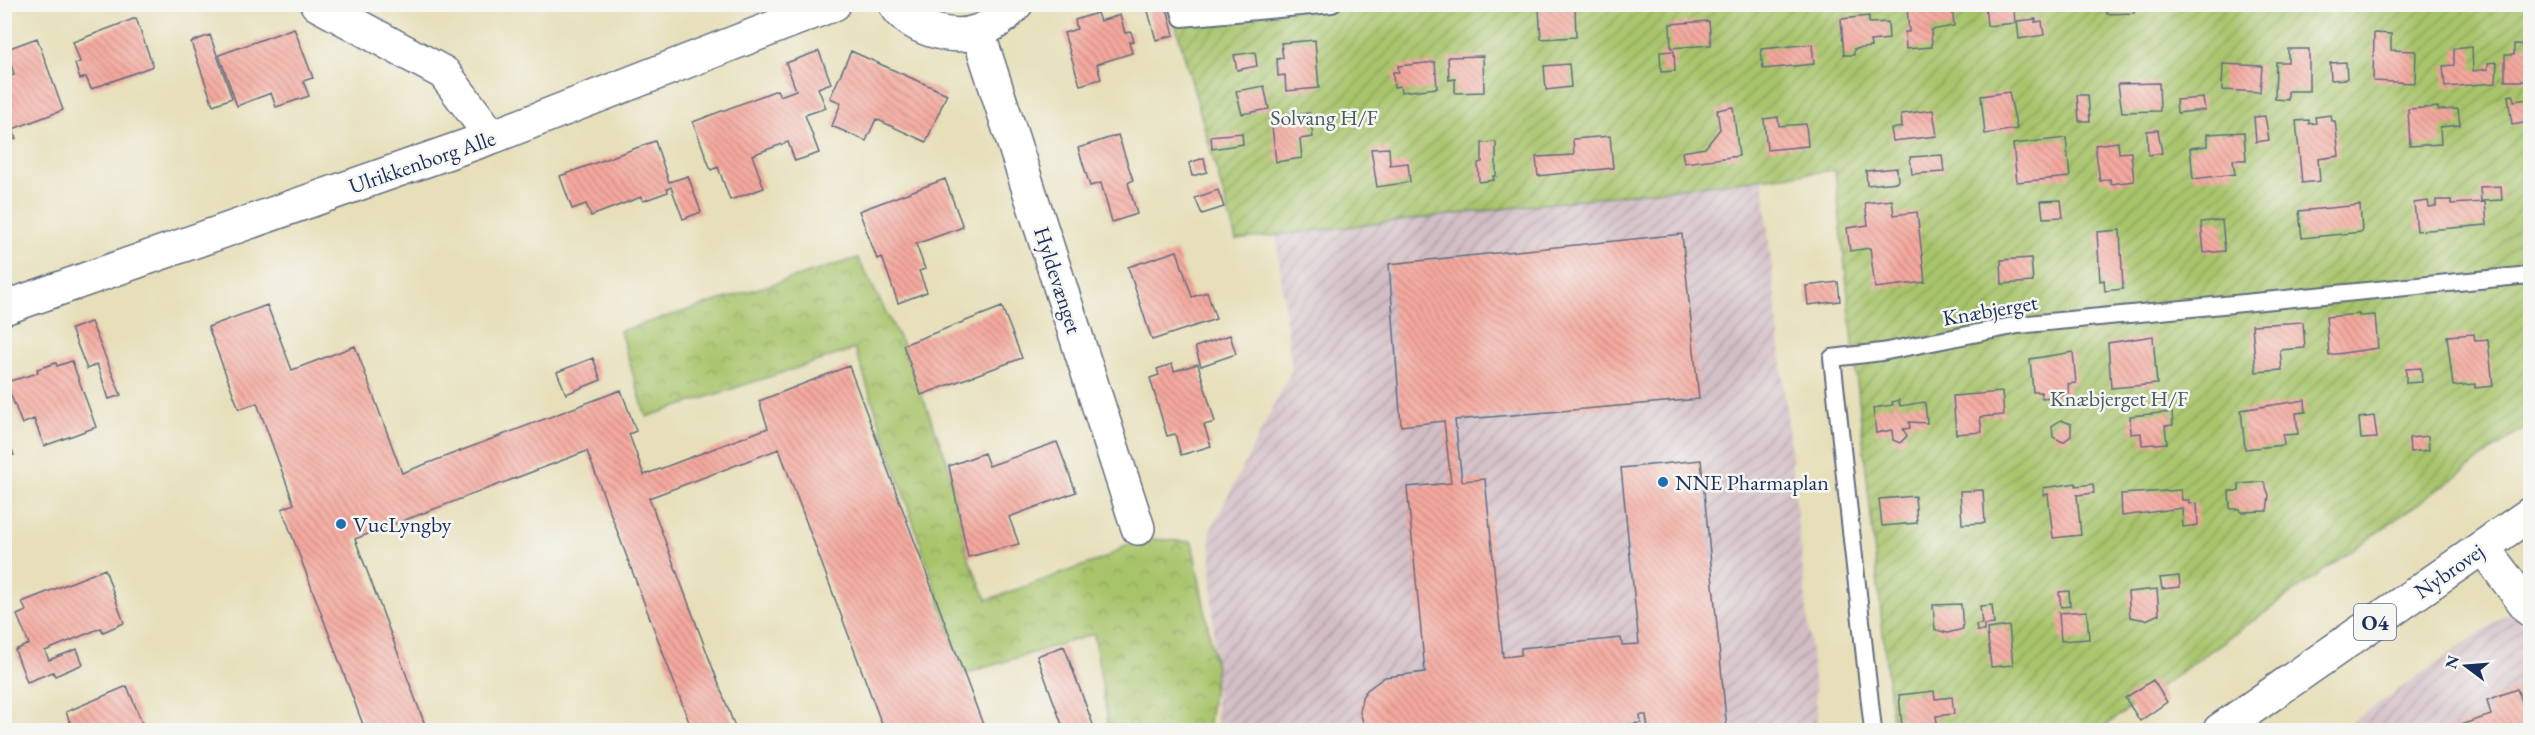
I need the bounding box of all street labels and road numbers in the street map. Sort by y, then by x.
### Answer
street label: Ulrikkenborg Alle [345,123,499,201]
street label: Hyldevænget [1027,223,1089,337]
street label: Knæbjerget [1940,287,2040,333]
street label: Nybrovej [2408,536,2490,606]
road number: O4 [2354,604,2396,640]

